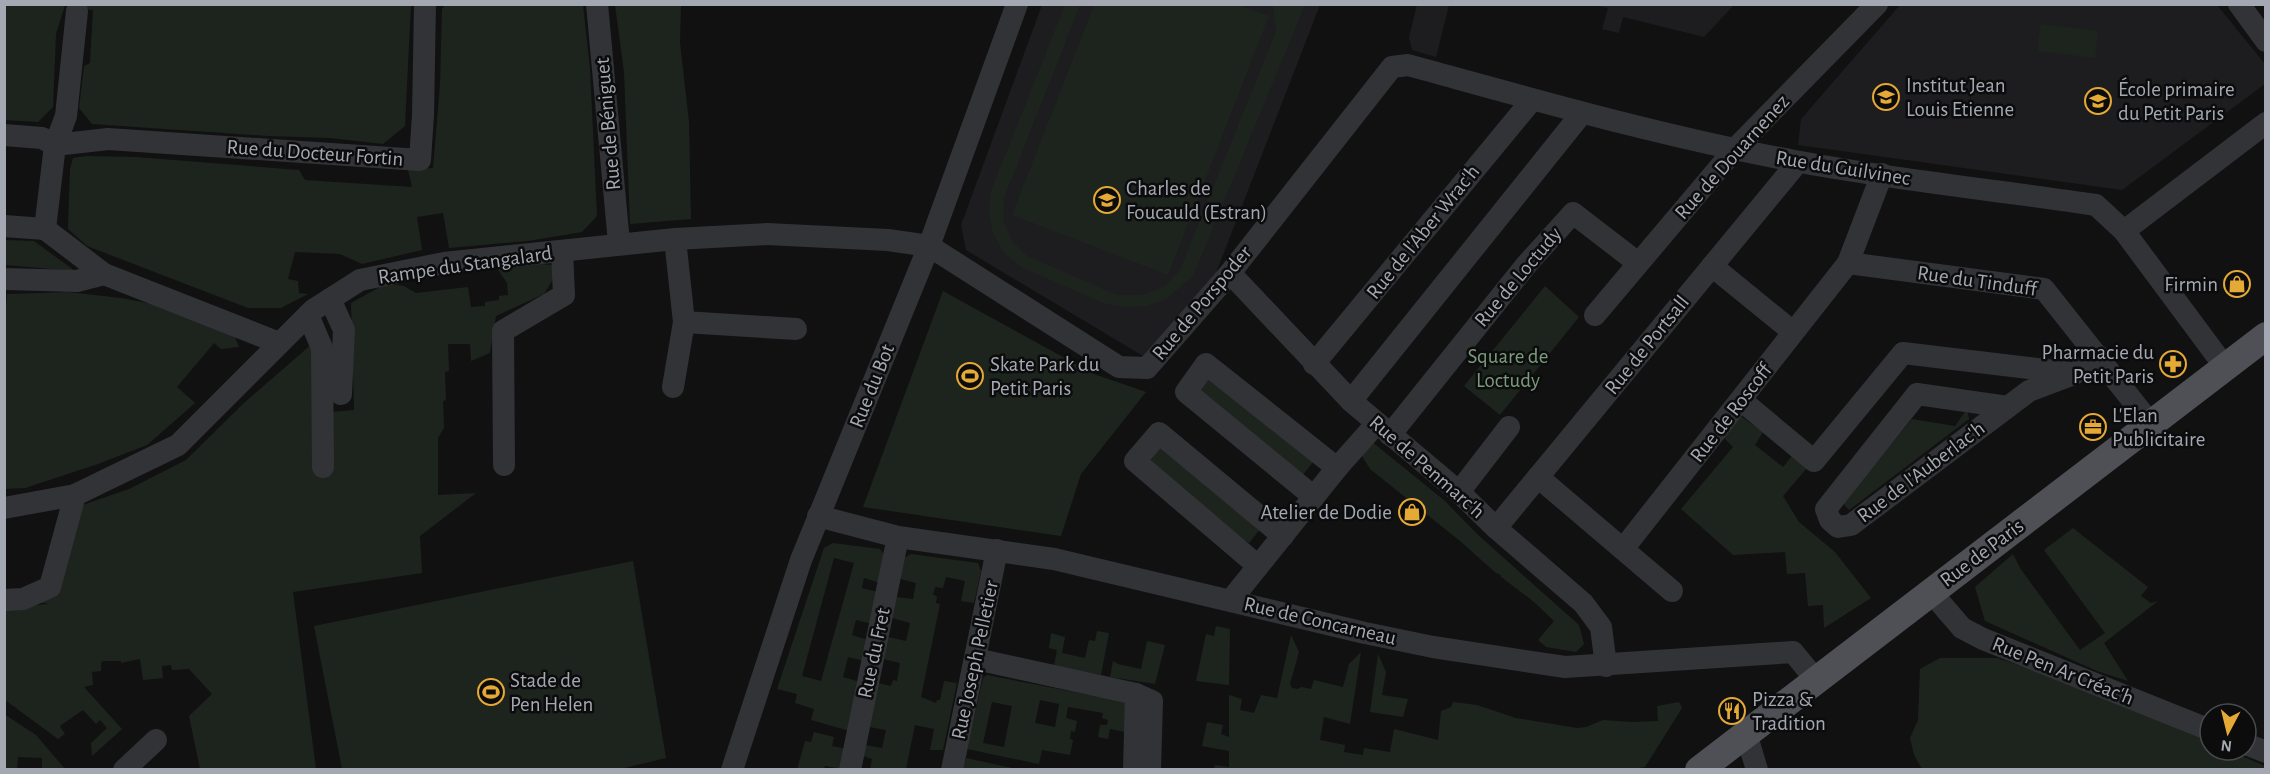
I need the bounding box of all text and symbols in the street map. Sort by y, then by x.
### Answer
street label: Rue de Béniguet [592,57,624,191]
place label: Institut Jean Louis Etienne [1906,75,2014,120]
place label: École primaire du Petit Paris [2118,77,2235,124]
school or university icon: Institut Jean Louis Etienne [1871,82,1901,112]
school or university icon: École primaire du Petit Paris [2083,86,2113,116]
street label: Rue de Douarnenez [1671,91,1793,223]
street label: Rue du Docteur Fortin [226,136,404,170]
street label: Rue du Guilvinec [1774,147,1912,189]
street label: Rue de l'Aber Wrac'h [1363,161,1483,303]
place label: Charles de Foucauld (Estran) [1126,178,1267,223]
school or university icon: Charles de Foucauld (Estran) [1092,185,1122,215]
street label: Rue de Loctudy [1470,223,1566,331]
street label: Rampe du Stangalard [377,242,553,288]
street label: Rue de Porspoder [1148,242,1256,364]
street label: Rue du Tinduff [1916,262,2040,300]
shop icon: Firmin [2222,269,2252,299]
place label: Firmin [2164,274,2218,295]
street label: Rue de Portsall [1601,292,1693,398]
street label: Rue du Bot [846,341,898,431]
place label: Pharmacie du Petit Paris [2042,342,2154,387]
park label: Square de Loctudy [1468,346,1548,391]
pharmacy icon: Pharmacie du Petit Paris [2158,349,2188,379]
place label: Skate Park du Petit Paris [990,354,1100,399]
street label: Rue de Roscoff [1686,358,1777,466]
sports icon: Skate Park du Petit Paris [955,361,985,391]
place label: L'Elan Publicitaire [2112,405,2206,450]
street label: Rue de Penmarc'h [1365,412,1489,522]
office icon: L'Elan Publicitaire [2078,412,2108,442]
street label: Rue de l'Auberlac'h [1853,417,1989,527]
shop icon: Atelier de Dodie [1397,497,1427,527]
place label: Atelier de Dodie [1260,502,1392,523]
street label: Rue de Paris [1936,515,2028,591]
street label: Rue Joseph Pelletier [948,578,1002,741]
street label: Rue de Concarneau [1242,593,1398,649]
street label: Rue du Fret [854,606,894,700]
street label: Rue Pen Ar Créac'h [1989,633,2137,709]
place label: Stade de Pen Helen [510,670,593,715]
sports icon: Stade de Pen Helen [476,677,506,707]
place label: Pizza & Tradition [1752,689,1826,734]
restaurant icon: Pizza & Tradition [1717,696,1747,726]
north arrow [2198,702,2258,762]
text: N [2220,737,2233,755]

